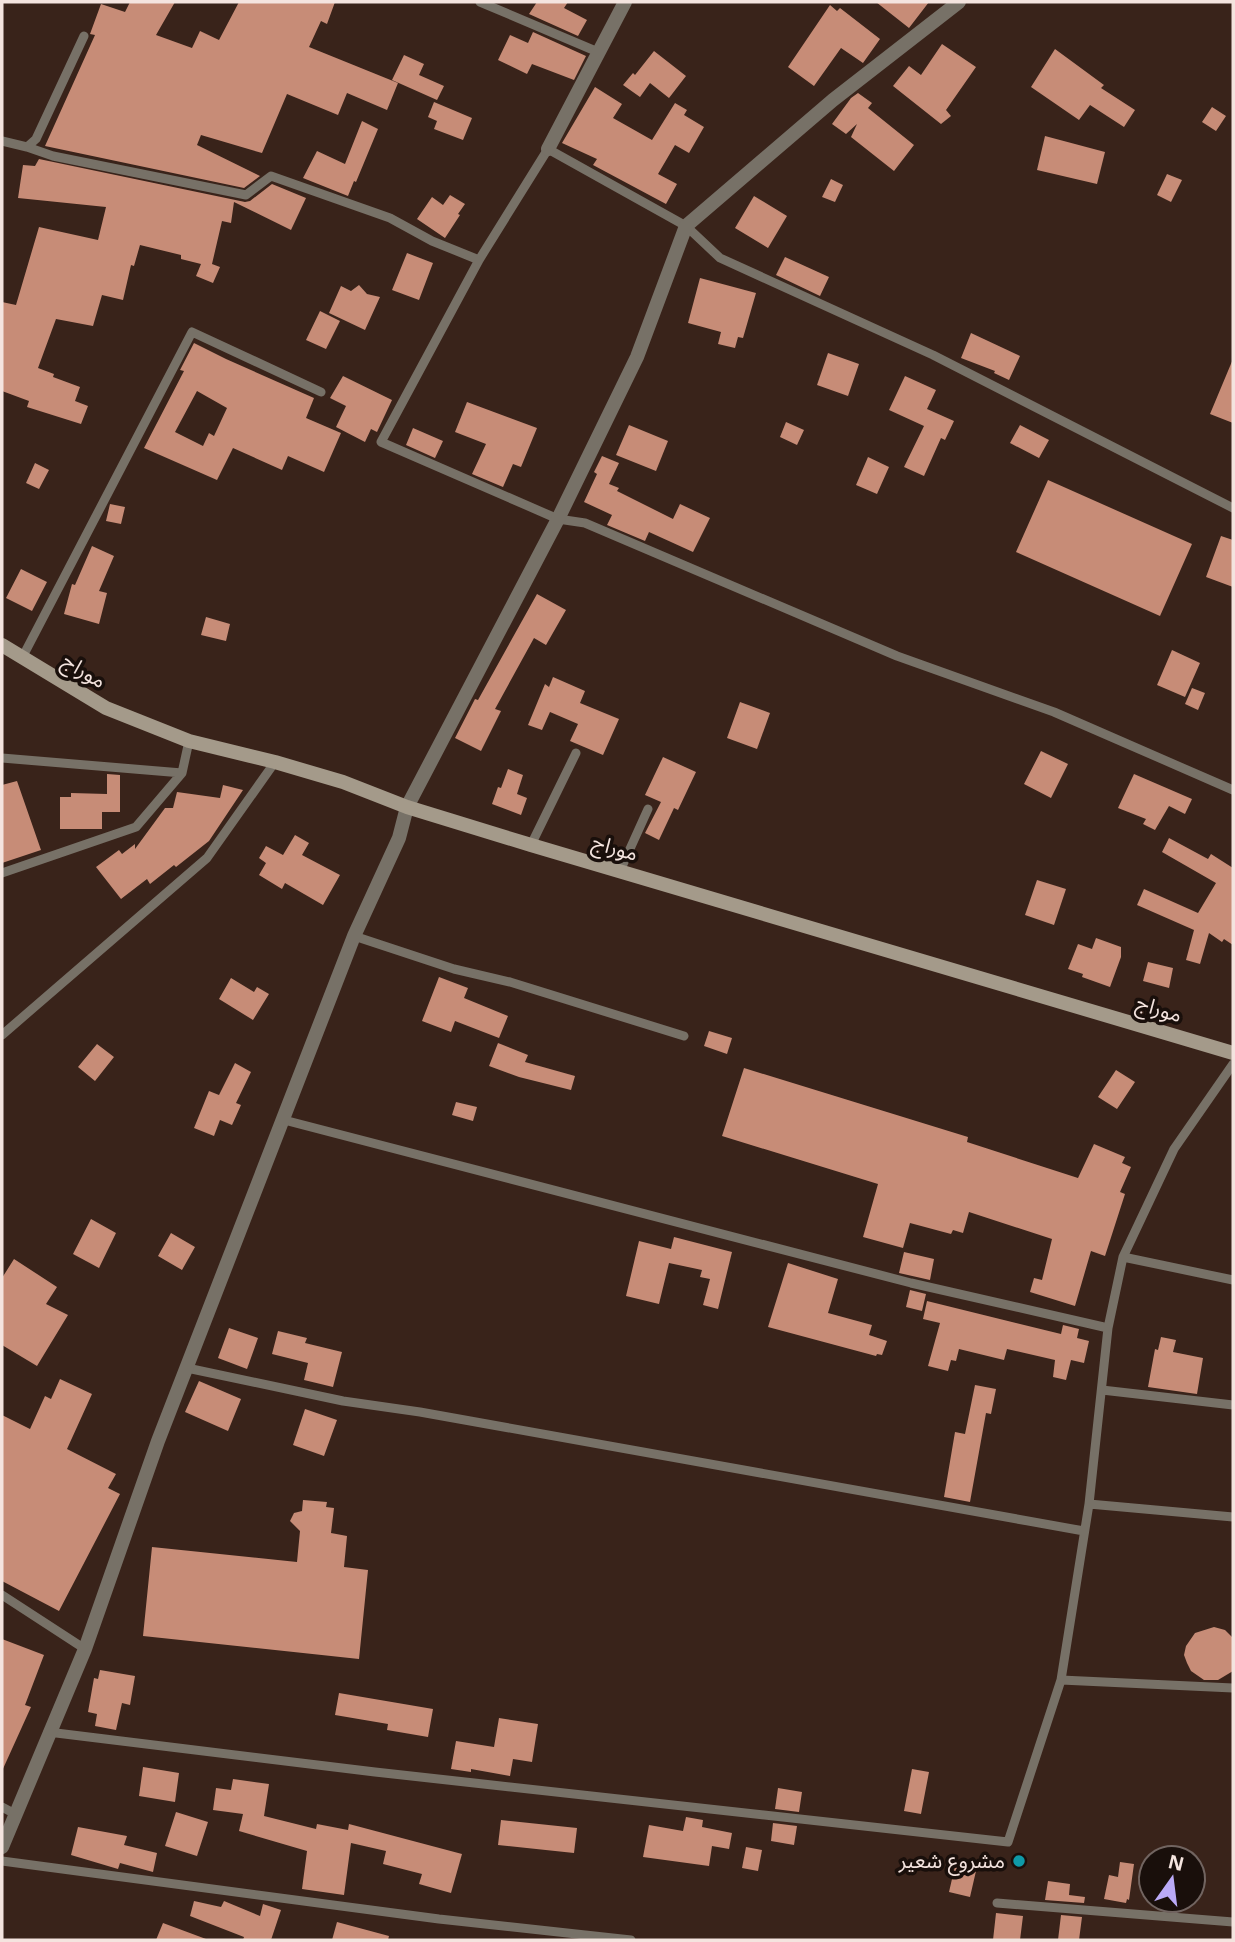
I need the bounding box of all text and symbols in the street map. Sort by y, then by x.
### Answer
street label: موراج [56,646,112,696]
street label: موراج [588,827,642,869]
street label: موراج [1132,988,1186,1030]
north arrow [1137,1844,1207,1914]
place label: مشروع شعير [898,1846,1005,1876]
text: N [1165,1848,1187,1877]
marker: مشروع شعير [1011,1853,1027,1869]

